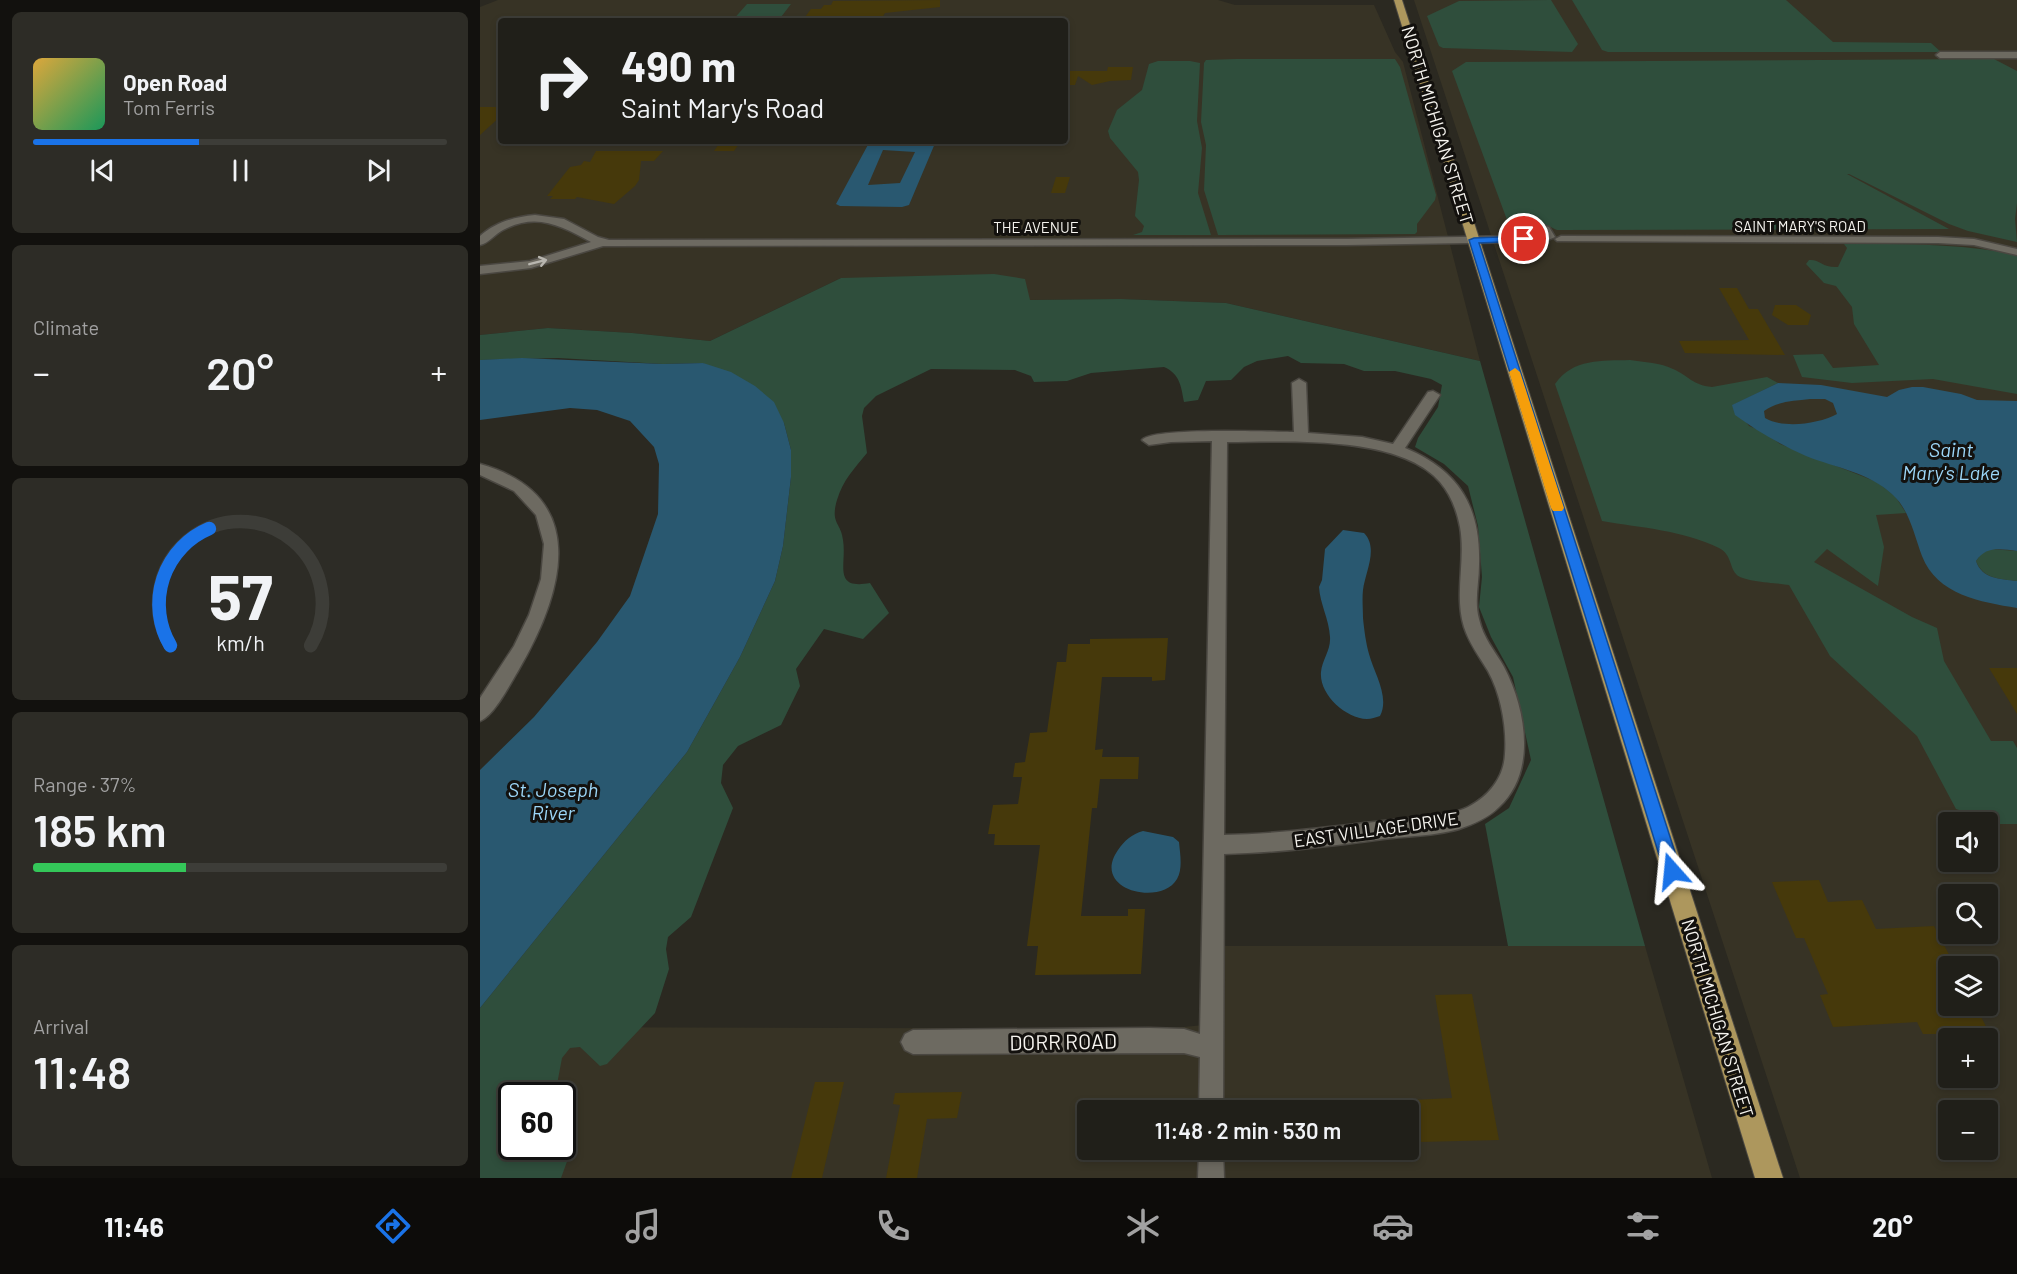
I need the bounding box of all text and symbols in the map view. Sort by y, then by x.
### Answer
street label: NORTH MICHIGAN STREET [1397,23,1479,227]
text: 490 m [621,40,736,90]
icon: right [522,42,600,120]
text: Open Road [123,69,227,95]
text: Saint Mary's Road [621,91,824,123]
text: Tom Ferris [123,95,215,119]
icon: previous [86,154,119,187]
icon: pause [224,154,257,187]
icon: next [362,154,395,187]
pin [1498,213,1549,264]
street label: SAINT MARY'S ROAD [1734,217,1866,235]
street label: THE AVENUE [993,218,1079,236]
icon: arrive [1507,222,1540,255]
one-way arrow [528,256,547,268]
text: Climate [33,315,99,339]
text: 20° [206,345,274,399]
text: − [33,352,50,392]
text: + [431,352,447,392]
water label: Saint Mary's Lake [1902,437,2000,484]
text: 57 [208,558,272,632]
text: km/h [216,630,264,655]
text: Range · 37% [33,772,137,796]
water label: St. Joseph River [508,777,598,824]
text: 185 km [33,802,167,856]
street label: EAST VILLAGE DRIVE [1292,807,1460,851]
map controls [1938,812,1998,1160]
button: sound [1938,812,1998,872]
position arrow [1640,839,1704,903]
button: search [1938,884,1998,944]
street label: NORTH MICHIGAN STREET [1677,916,1759,1120]
button: layers [1938,956,1998,1016]
text: Arrival [33,1014,89,1038]
street label: DORR ROAD [1009,1028,1117,1054]
button: + [1938,1028,1998,1088]
text: 11:48 [33,1044,131,1098]
speed limit sign: 60 [498,1082,576,1160]
button: − [1938,1100,1998,1160]
text: 11:48 · 2 min · 530 m [1155,1117,1341,1143]
icon: directions [372,1205,414,1247]
icon: music [622,1205,664,1247]
icon: phone [872,1205,914,1247]
icon: climate [1122,1205,1164,1247]
icon: car [1372,1205,1414,1247]
icon: filters [1622,1205,1664,1247]
text: 11:46 [104,1210,164,1242]
text: 20° [1872,1210,1913,1242]

